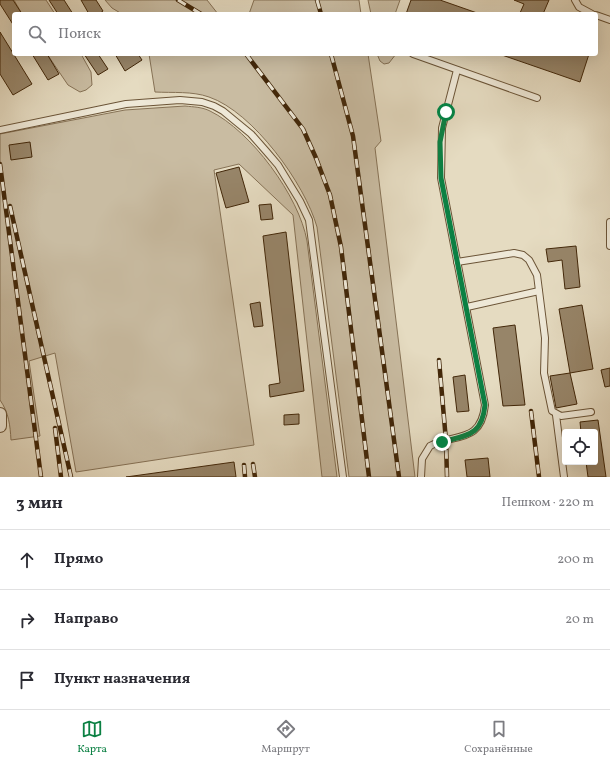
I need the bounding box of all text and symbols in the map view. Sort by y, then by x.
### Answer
search box [12,12,598,56]
icon: search [26,23,48,45]
text: Поиск [58,24,101,45]
route start [437,103,455,121]
map controls [562,429,598,465]
button: locate [562,429,598,465]
route end [433,433,451,451]
text: 3 мин [16,492,63,515]
text: Пешком · 220 m [502,494,594,512]
icon: ahead [16,549,38,571]
text: Прямо [54,549,103,570]
text: 200 m [557,551,594,569]
icon: right [16,609,38,631]
text: Направо [54,609,118,630]
text: 20 m [565,611,594,629]
icon: arrive [16,669,38,691]
text: Пункт назначения [54,669,190,690]
tab: Карта [77,718,107,757]
tab: Маршрут [261,718,310,757]
tab: Сохранённые [464,718,533,757]

